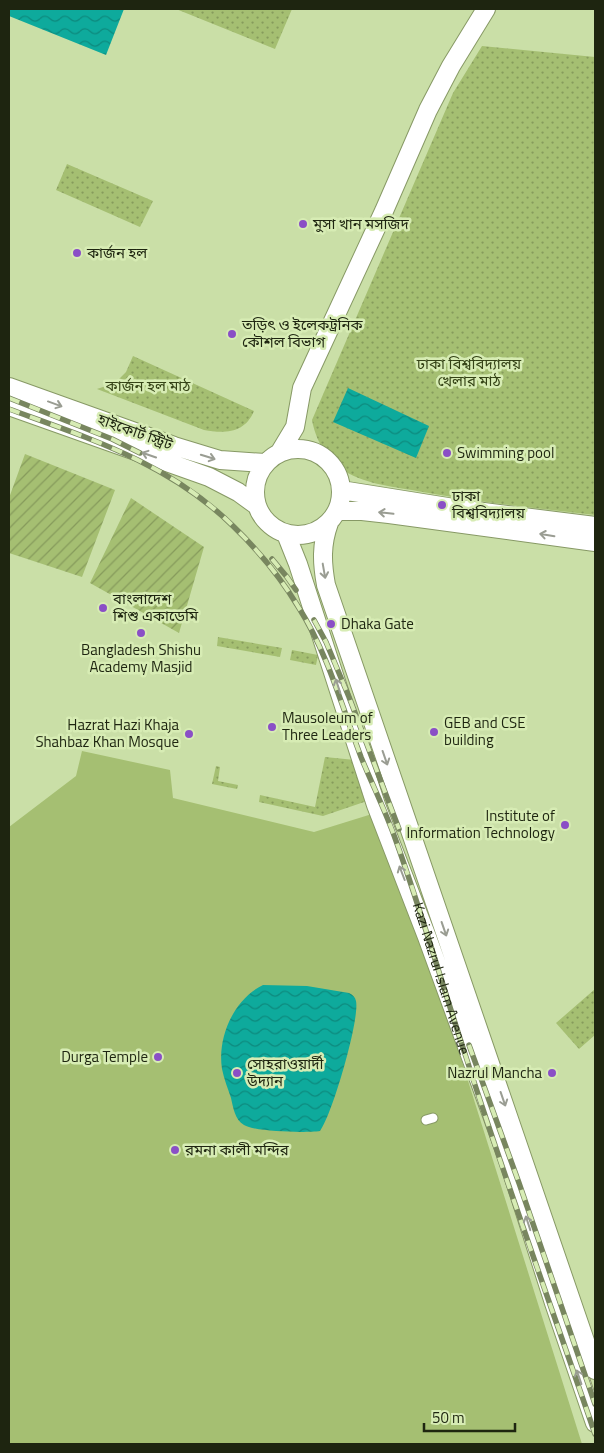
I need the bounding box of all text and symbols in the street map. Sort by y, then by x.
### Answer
place label: মুসা খান মসজিদ [312,212,409,235]
marker: মুসা খান মসজিদ [297,218,309,230]
place label: কার্জন হল [86,241,148,264]
marker: কার্জন হল [71,247,83,259]
place label: তড়িৎ ও ইলেকট্রনিক কৌশল বিভাগ [241,313,364,353]
marker: তড়িৎ ও ইলেকট্রনিক কৌশল বিভাগ [226,328,238,340]
park label: ঢাকা বিশ্ববিদ্যালয় খেলার মাঠ [416,352,522,392]
park label: কার্জন হল মাঠ [105,374,191,397]
one-way arrow [46,400,62,409]
street label: হাইকোর্ট স্ট্রিট [93,407,177,456]
place label: Swimming pool [457,441,554,464]
marker: Swimming pool [441,447,453,459]
one-way arrow [141,449,157,459]
one-way arrow [200,452,216,462]
place label: ঢাকা বিশ্ববিদ্যালয় [451,484,525,524]
marker: ঢাকা বিশ্ববিদ্যালয় [436,499,448,511]
one-way arrow [378,508,394,518]
one-way arrow [539,530,555,540]
one-way arrow [319,563,329,579]
place label: বাংলাদেশ শিশু একাডেমি [112,587,199,627]
marker: বাংলাদেশ শিশু একাডেমি [97,602,109,614]
place label: Dhaka Gate [341,612,414,635]
marker: Dhaka Gate [325,618,337,630]
marker: Bangladesh Shishu Academy Masjid [135,627,147,639]
place label: Bangladesh Shishu Academy Masjid [81,638,201,678]
one-way arrow [333,678,343,694]
place label: Mausoleum of Three Leaders [282,706,373,746]
place label: GEB and CSE building [444,711,525,751]
place label: Hazrat Hazi Khaja Shahbaz Khan Mosque [35,713,179,753]
marker: Mausoleum of Three Leaders [266,721,278,733]
marker: GEB and CSE building [428,726,440,738]
marker: Hazrat Hazi Khaja Shahbaz Khan Mosque [183,728,195,740]
one-way arrow [381,750,391,766]
place label: Institute of Information Technology [406,804,555,844]
marker: Institute of Information Technology [559,819,571,831]
one-way arrow [397,865,406,881]
street label: Kazi Nazrul Islam Avenue [407,899,476,1057]
one-way arrow [440,920,449,936]
place label: Durga Temple [61,1045,148,1068]
marker: Durga Temple [152,1051,164,1063]
place label: সোহরাওয়ার্দী উদ্যান [246,1052,324,1092]
place label: Nazrul Mancha [447,1061,542,1084]
marker: সোহরাওয়ার্দী উদ্যান [231,1067,243,1079]
marker: Nazrul Mancha [546,1067,558,1079]
one-way arrow [498,1091,508,1107]
place label: রমনা কালী মন্দির [184,1138,290,1161]
marker: রমনা কালী মন্দির [169,1144,181,1156]
one-way arrow [523,1216,532,1231]
one-way arrow [574,1370,583,1386]
scale bar [424,1400,515,1432]
text: 50 m [432,1406,465,1429]

